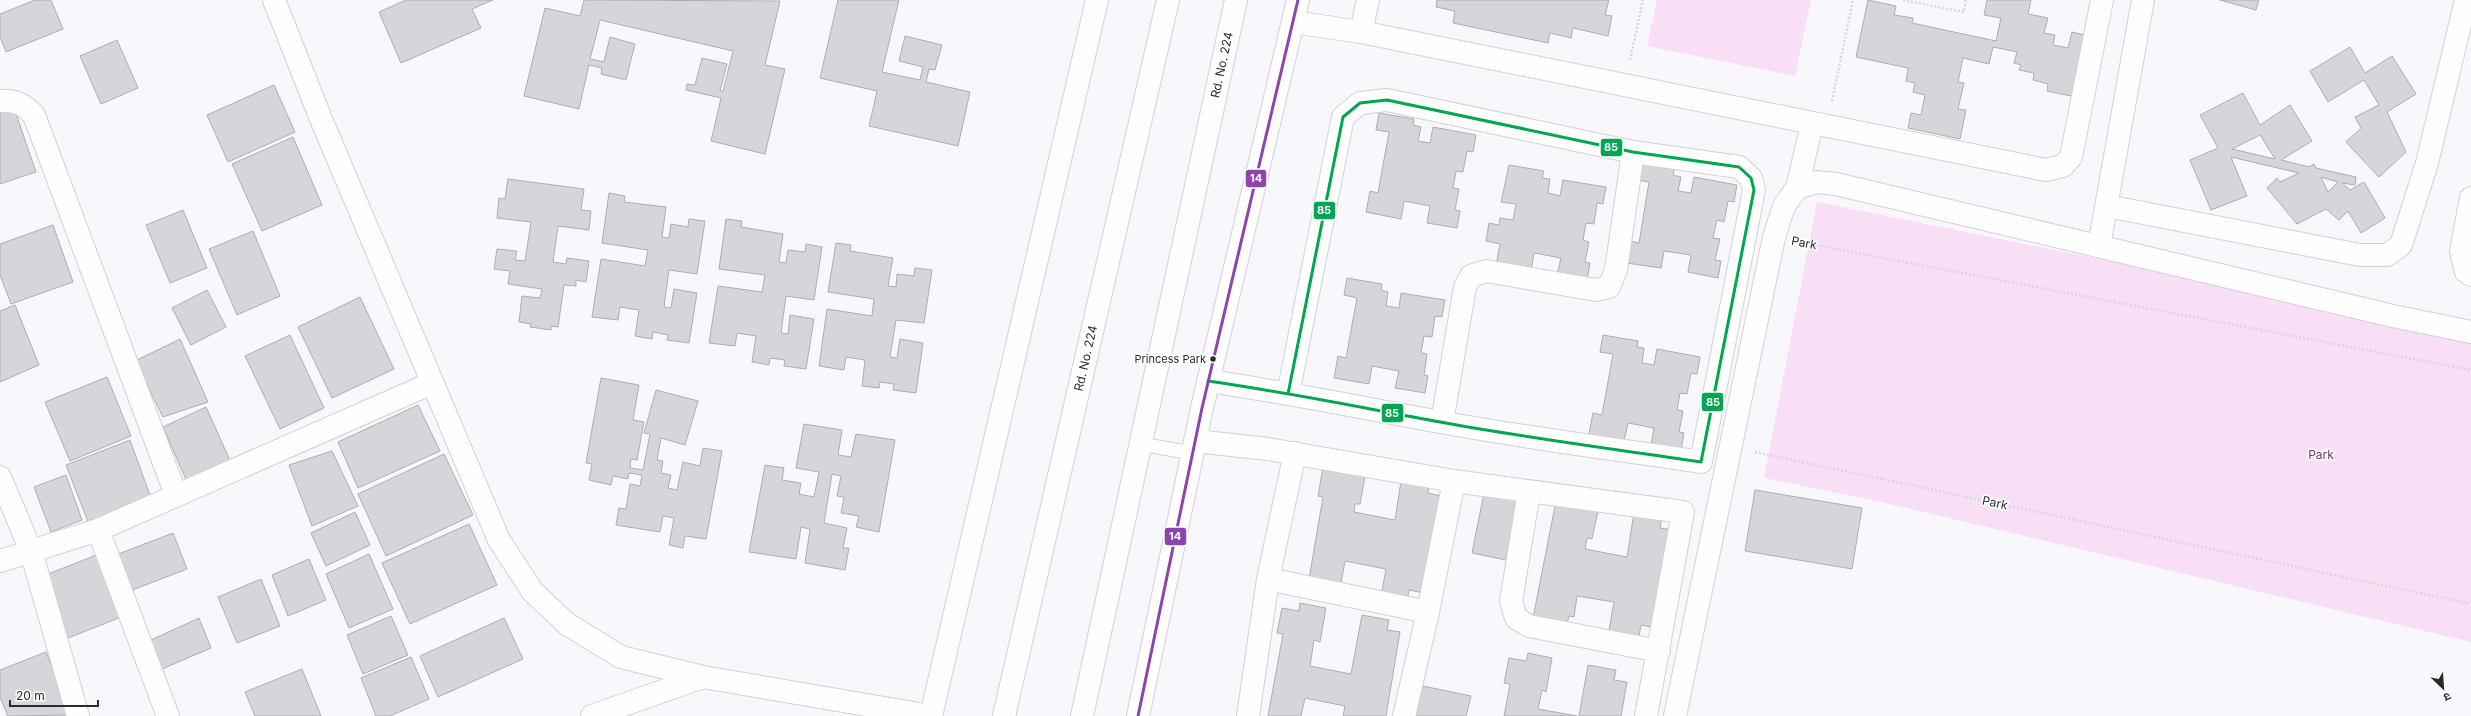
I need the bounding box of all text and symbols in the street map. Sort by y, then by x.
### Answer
street label: Rd. No. 224 [1207,30,1236,99]
line badge: 85 [1600,138,1623,157]
text: 85 [1604,140,1618,154]
line badge: 14 [1245,169,1267,188]
text: 14 [1250,171,1262,185]
line badge: 85 [1313,201,1336,220]
text: 85 [1317,203,1331,217]
street label: Park [1790,233,1819,252]
street label: Rd. No. 224 [1071,324,1100,393]
place label: Princess Park [1135,352,1206,366]
marker: Princess Park [1208,354,1218,364]
line badge: 85 [1701,392,1724,412]
text: 85 [1706,395,1720,409]
line badge: 85 [1381,403,1404,423]
text: 85 [1385,406,1399,420]
park label: Park [2308,447,2334,462]
street label: Park [1981,493,2010,513]
line badge: 14 [1164,527,1187,546]
text: 14 [1169,529,1181,543]
north arrow [2423,668,2463,708]
scale bar [10,682,98,708]
text: 20 m [16,688,45,703]
text: उ [2441,689,2453,705]

